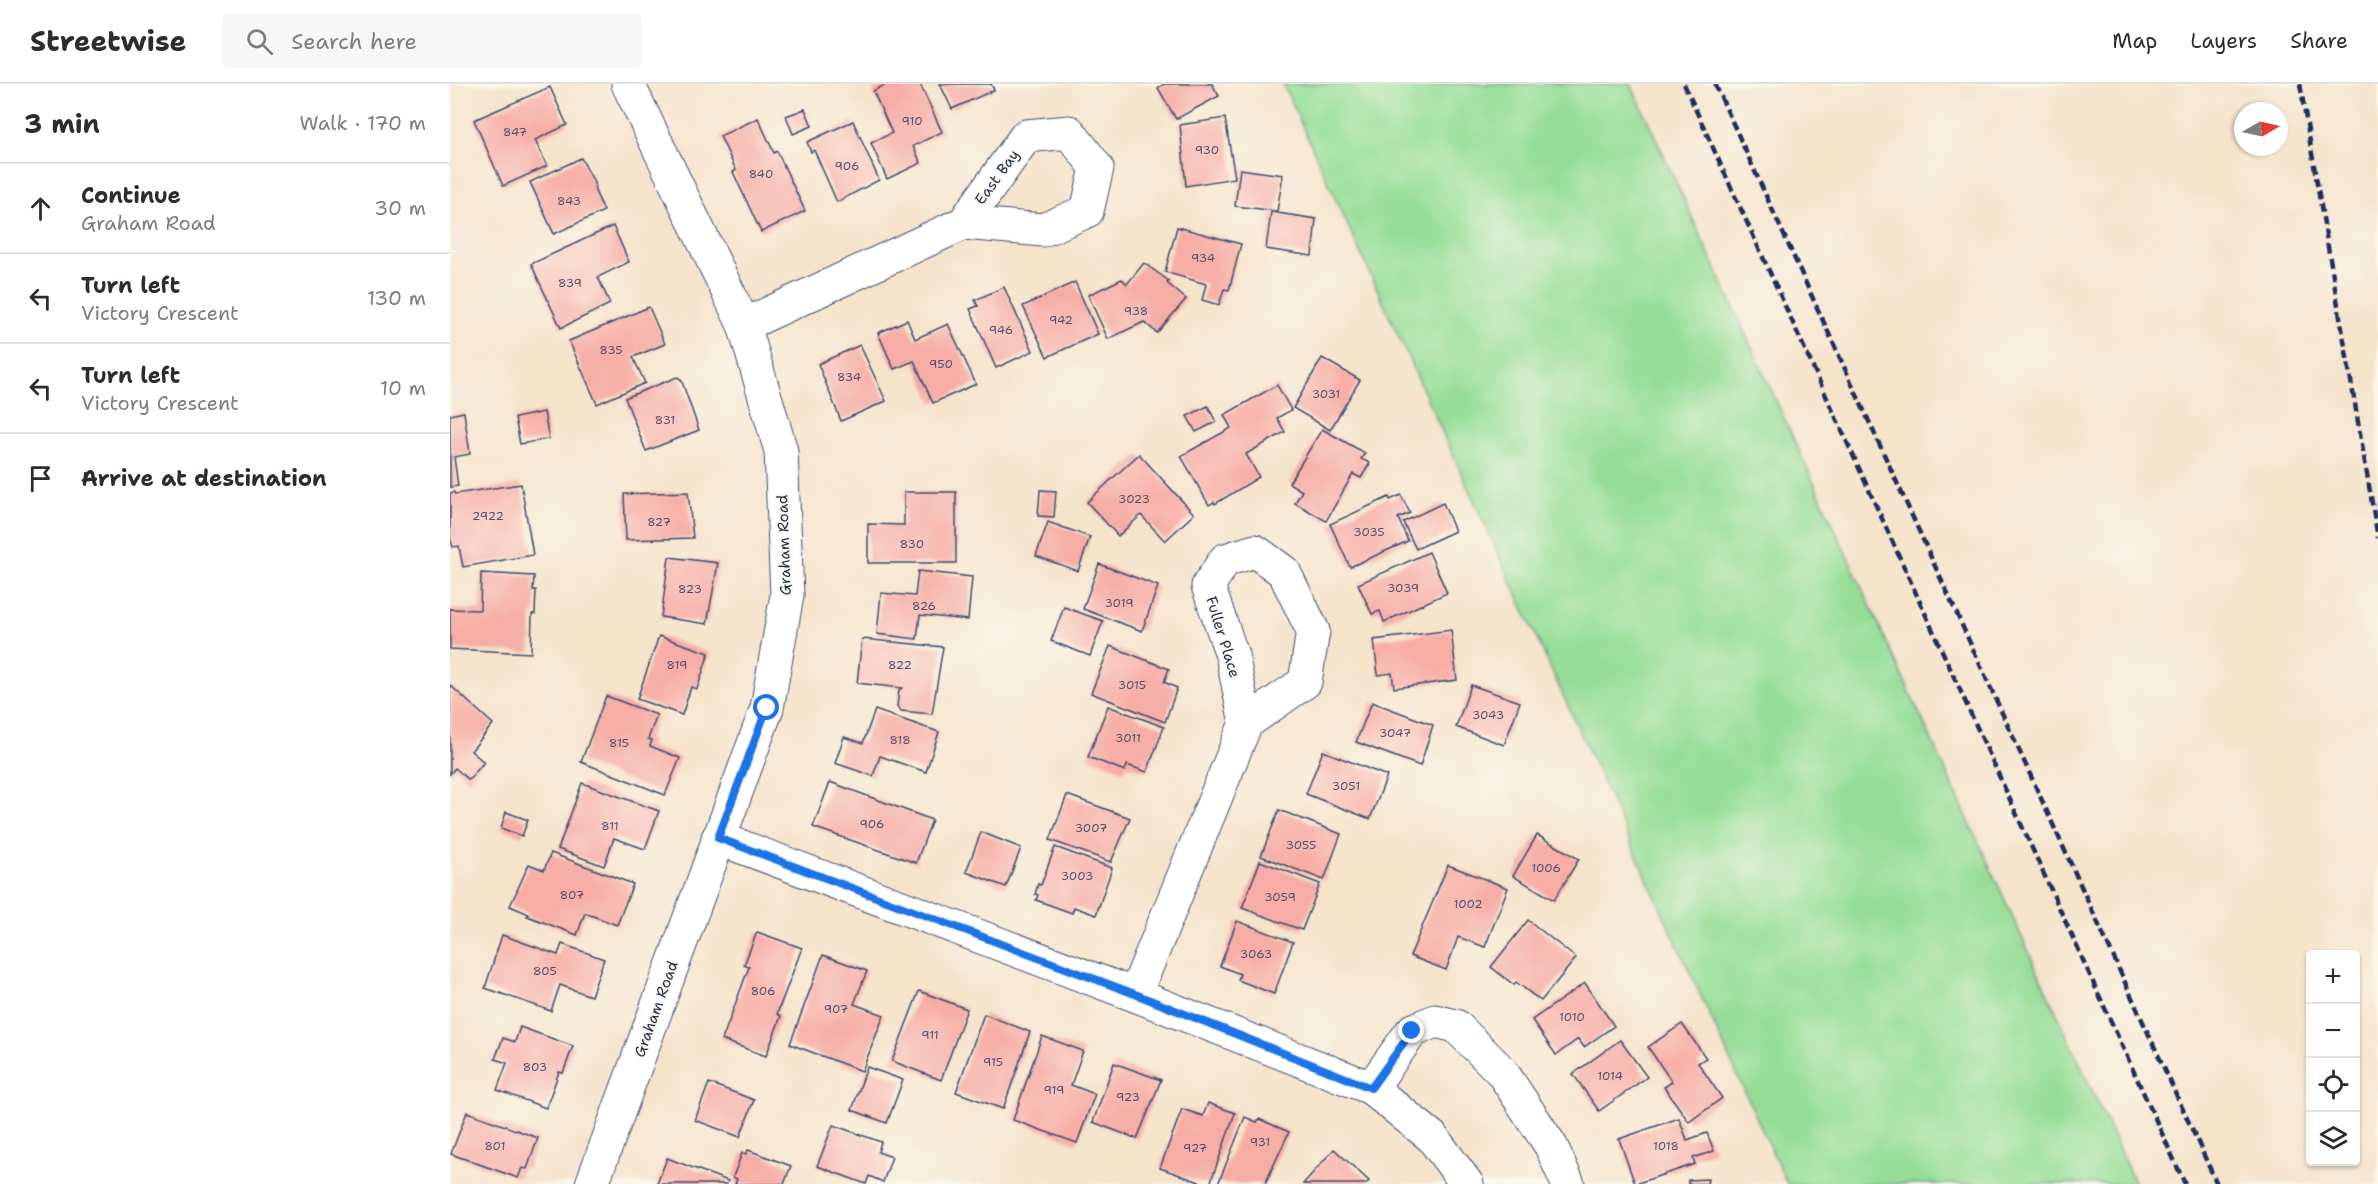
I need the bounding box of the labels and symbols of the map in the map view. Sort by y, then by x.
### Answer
north arrow [2234,102,2288,156]
house number: 910 [901,113,923,129]
house number: 847 [503,124,527,140]
house number: 930 [1195,142,1219,158]
street label: East Bay [970,145,1024,209]
house number: 906 [835,158,859,174]
house number: 840 [749,166,773,182]
house number: 843 [557,193,581,209]
house number: 934 [1191,250,1215,266]
house number: 839 [558,275,582,291]
house number: 938 [1124,303,1148,319]
house number: 942 [1049,312,1073,328]
house number: 946 [989,322,1013,338]
house number: 835 [599,342,623,358]
house number: 950 [929,356,953,372]
house number: 834 [837,369,861,385]
house number: 3031 [1312,386,1340,402]
house number: 831 [655,412,675,428]
house number: 3023 [1118,491,1150,507]
street label: Graham Road [772,494,796,596]
house number: 2922 [472,508,504,524]
house number: 827 [647,514,671,530]
house number: 3035 [1353,524,1385,540]
house number: 830 [900,536,924,552]
house number: 3039 [1387,580,1419,596]
house number: 823 [678,581,702,597]
street label: Fuller Place [1201,594,1245,680]
house number: 3019 [1104,595,1134,611]
house number: 826 [912,598,936,614]
house number: 819 [667,657,687,673]
house number: 822 [888,657,912,673]
house number: 3015 [1118,677,1146,693]
route start [753,694,779,720]
house number: 3043 [1472,707,1504,723]
house number: 3047 [1379,725,1411,741]
house number: 3011 [1115,730,1141,746]
house number: 818 [889,732,911,748]
house number: 815 [609,735,629,751]
house number: 3051 [1332,778,1360,794]
house number: 906 [860,816,884,832]
house number: 811 [601,818,619,834]
house number: 3007 [1075,820,1107,836]
house number: 3055 [1286,837,1316,853]
house number: 1006 [1531,860,1561,876]
house number: 3003 [1061,868,1093,884]
house number: 807 [560,887,584,903]
house number: 3059 [1264,889,1296,905]
house number: 1002 [1453,896,1483,912]
house number: 3063 [1240,946,1272,962]
street label: Graham Road [629,958,683,1060]
house number: 805 [533,963,557,979]
house number: 806 [751,983,775,999]
house number: 907 [824,1001,848,1017]
house number: 1010 [1559,1009,1585,1025]
route end [1398,1017,1424,1043]
house number: 911 [921,1027,939,1043]
house number: 915 [983,1054,1003,1070]
house number: 803 [523,1059,547,1075]
house number: 1014 [1597,1068,1623,1084]
house number: 919 [1044,1082,1064,1098]
house number: 923 [1116,1089,1140,1105]
house number: 931 [1250,1134,1270,1150]
house number: 801 [484,1138,506,1154]
house number: 1018 [1653,1138,1679,1154]
house number: 927 [1183,1140,1207,1156]

